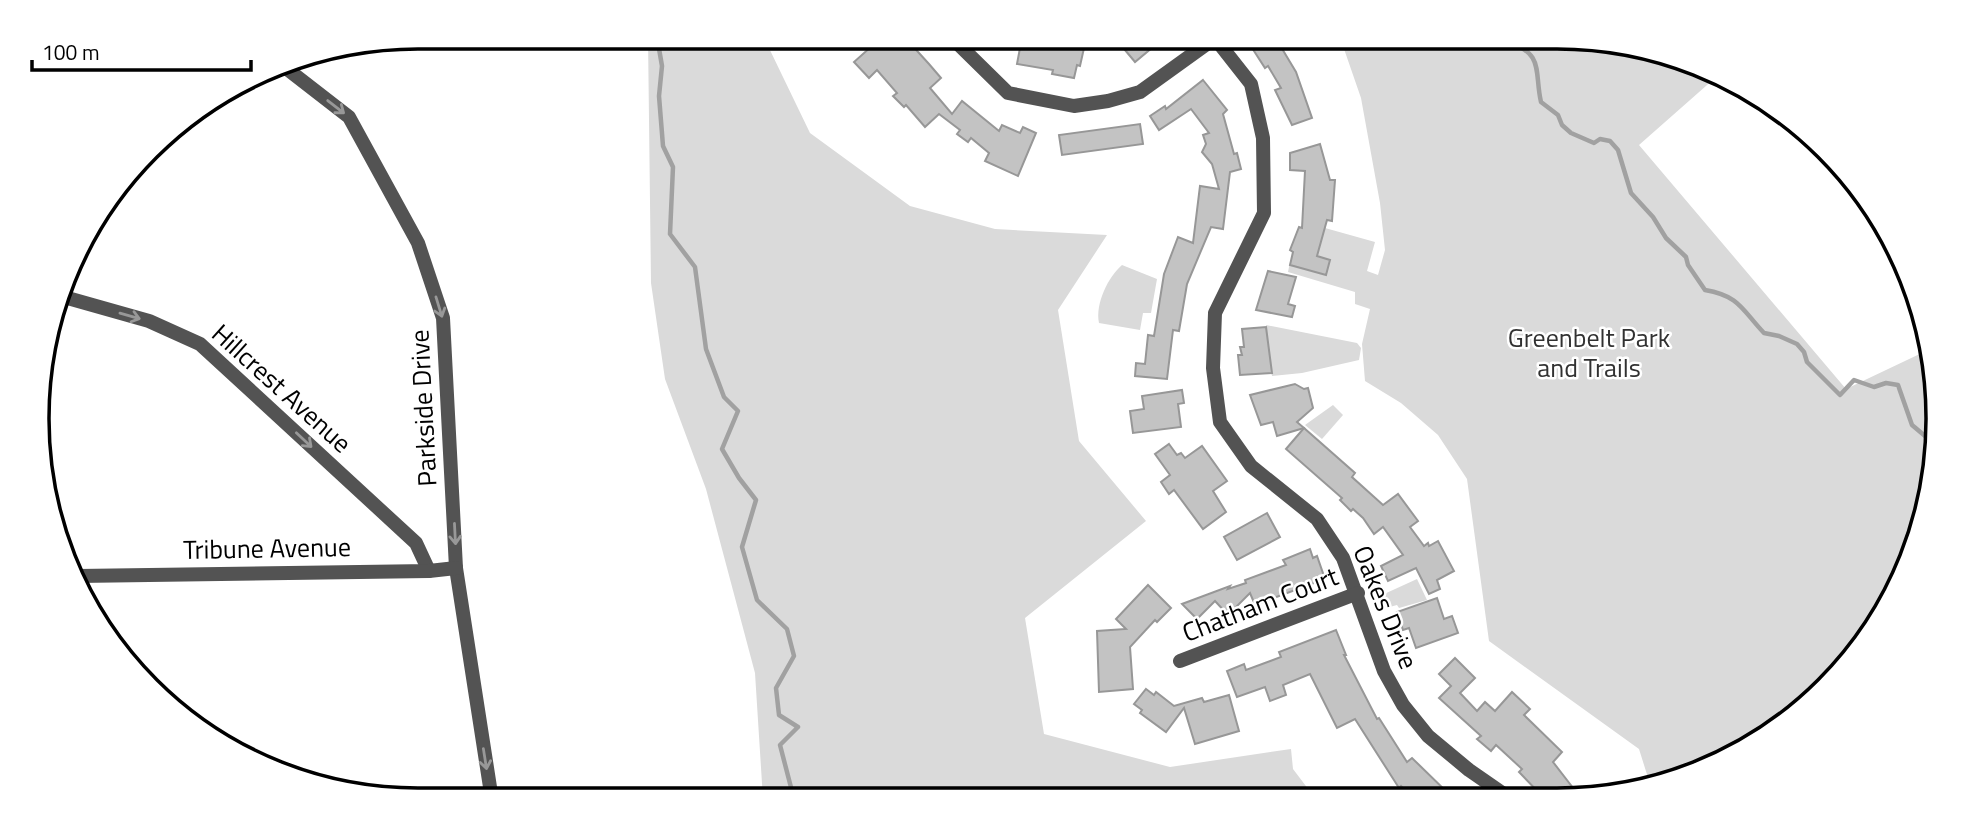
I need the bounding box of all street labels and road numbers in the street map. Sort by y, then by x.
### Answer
street label: Hillcrest Avenue [203,314,361,462]
street label: Parkside Drive [399,329,447,487]
street label: Tribune Avenue [183,527,351,569]
street label: Oakes Drive [1344,539,1428,675]
street label: Chatham Court [1176,556,1344,652]

